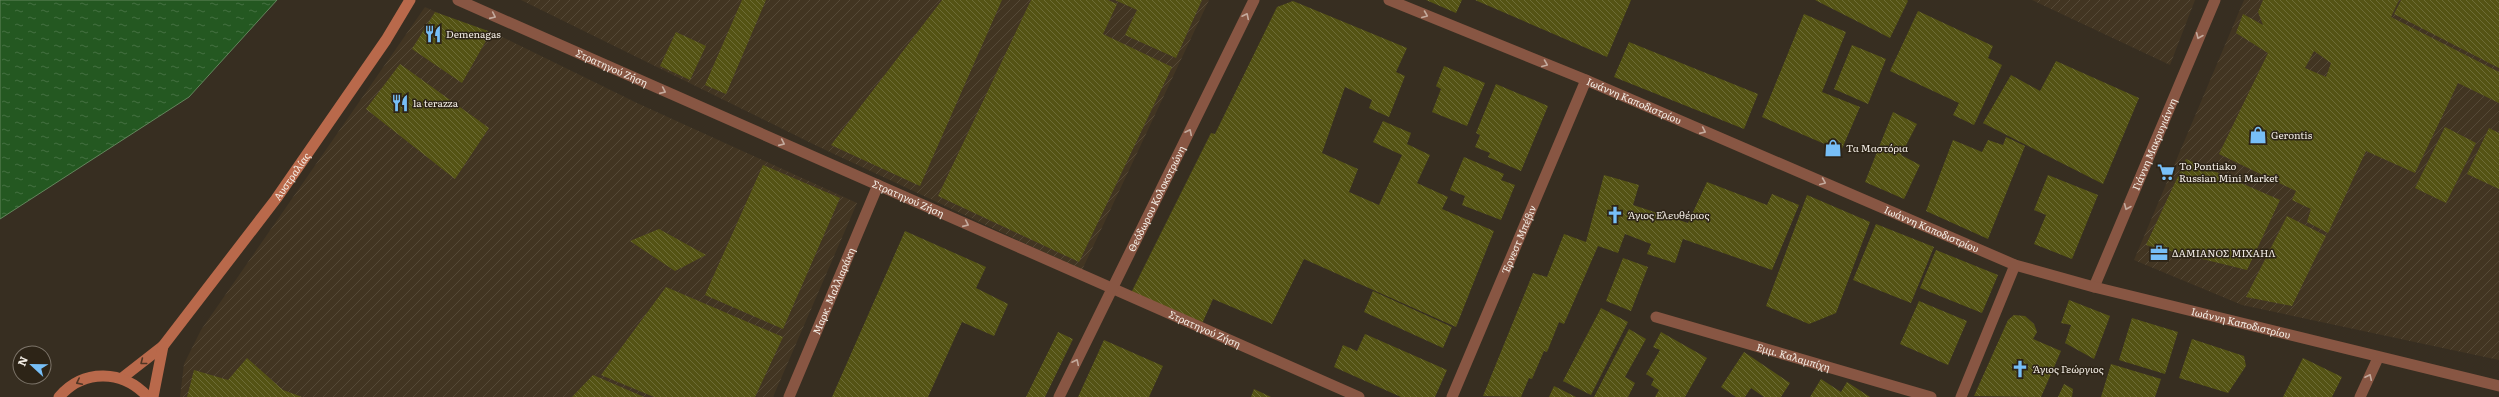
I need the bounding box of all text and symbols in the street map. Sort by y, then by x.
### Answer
one-way arrow [1421,10,1428,18]
one-way arrow [489,11,497,19]
one-way arrow [1242,13,1249,20]
restaurant icon: Demenagas [423,24,443,44]
place label: Demenagas [446,26,501,41]
one-way arrow [2196,32,2204,39]
street label: Στρατηγού Ζήση [574,45,650,90]
one-way arrow [1542,59,1549,67]
street label: Ιωάννη Καποδιστρίου [1585,73,1684,127]
one-way arrow [659,86,667,94]
restaurant icon: la terazza [390,93,410,113]
place label: la terazza [413,95,459,110]
street label: Γιάννη Μακρυγιάννη [2128,96,2180,192]
shop icon: Gerontis [2248,125,2268,145]
one-way arrow [1699,126,1707,134]
place label: Gerontis [2271,127,2313,142]
one-way arrow [1184,129,1192,137]
one-way arrow [778,138,786,146]
shop icon: Τα Μαστόρια [1823,138,1843,158]
place label: Τα Μαστόρια [1846,140,1908,155]
street label: Θεόδωρου Κολοκοτρώνη [1124,143,1188,254]
street label: Αυστραλίας [269,149,313,203]
place label: To Pontiako Russian Mini Market [2179,158,2278,185]
supermarket icon: To Pontiako Russian Mini Market [2156,162,2176,182]
street label: Στρατηγού Ζήση [870,176,947,220]
one-way arrow [1819,178,1826,186]
street label: Έρνεστ Μπέβιν [1497,202,1539,276]
street label: Ιωάννη Καποδιστρίου [1882,202,1982,256]
one-way arrow [2124,203,2132,211]
church icon: Άγιος Ελευθέριος [1605,205,1625,225]
place label: Άγιος Ελευθέριος [1628,207,1709,222]
one-way arrow [962,219,969,227]
office icon: ΔΑΜΙΑΝΟΣ ΜΙΧΑΗΛ [2149,243,2169,263]
street label: Μαρκ. Μαλλιαράκη [808,245,858,337]
place label: ΔΑΜΙΑΝΟΣ ΜΙΧΑΗΛ [2172,245,2276,260]
street label: Ιωάννη Καποδιστρίου [2190,303,2292,342]
street label: Στρατηγού Ζήση [1167,306,1243,351]
street label: Εμμ. Καλαμπίχη [1755,339,1832,374]
north arrow [12,345,52,385]
text: N [13,354,31,368]
one-way arrow [140,357,147,364]
one-way arrow [1071,359,1078,366]
church icon: Άγιος Γεώργιος [2010,359,2030,379]
place label: Άγιος Γεώργιος [2033,361,2104,376]
one-way arrow [2364,374,2372,382]
one-way arrow [75,377,83,384]

